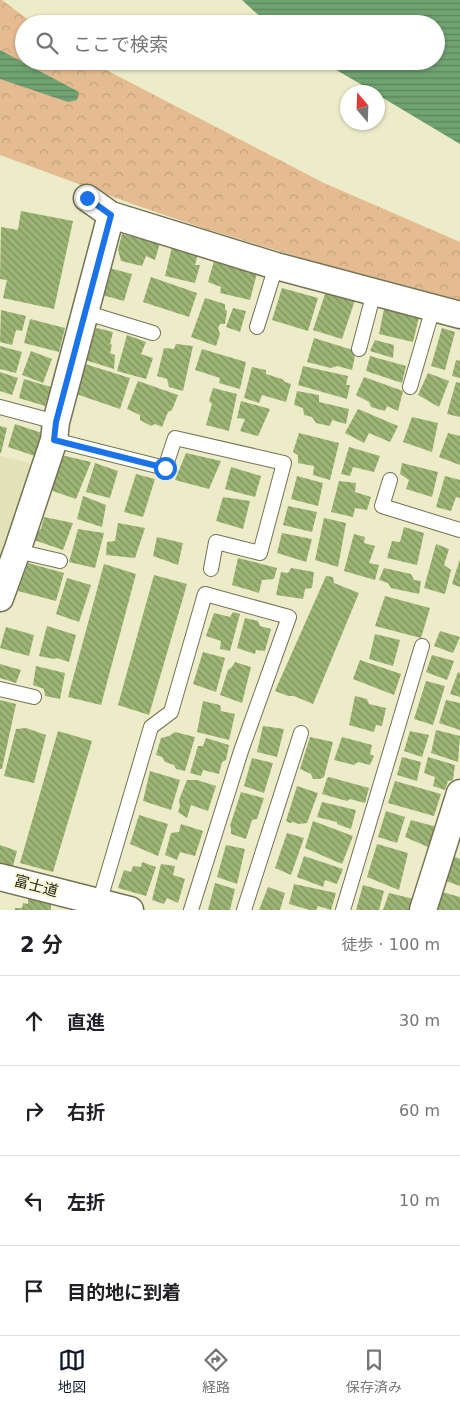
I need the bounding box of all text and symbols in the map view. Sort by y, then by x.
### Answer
search box [15,15,445,70]
icon: search [33,29,61,57]
text: ここで検索 [73,33,168,55]
north arrow [340,85,385,130]
route end [76,187,99,210]
route start [154,457,177,480]
street label: 富士道 [12,871,60,901]
text: 2 分 [20,933,63,957]
text: 徒歩 · 100 m [342,935,440,954]
icon: ahead [20,1007,48,1035]
text: 直進 [67,1011,105,1033]
text: 30 m [399,1011,440,1030]
icon: right [20,1097,48,1125]
text: 右折 [67,1101,105,1123]
text: 60 m [399,1101,440,1120]
icon: left [20,1187,48,1215]
text: 左折 [67,1191,105,1213]
text: 10 m [399,1191,440,1210]
icon: arrive [20,1277,48,1305]
text: 目的地に到着 [67,1281,181,1303]
tab: 地図 [58,1346,86,1396]
tab: 経路 [202,1346,230,1396]
tab: 保存済み [346,1346,402,1396]

